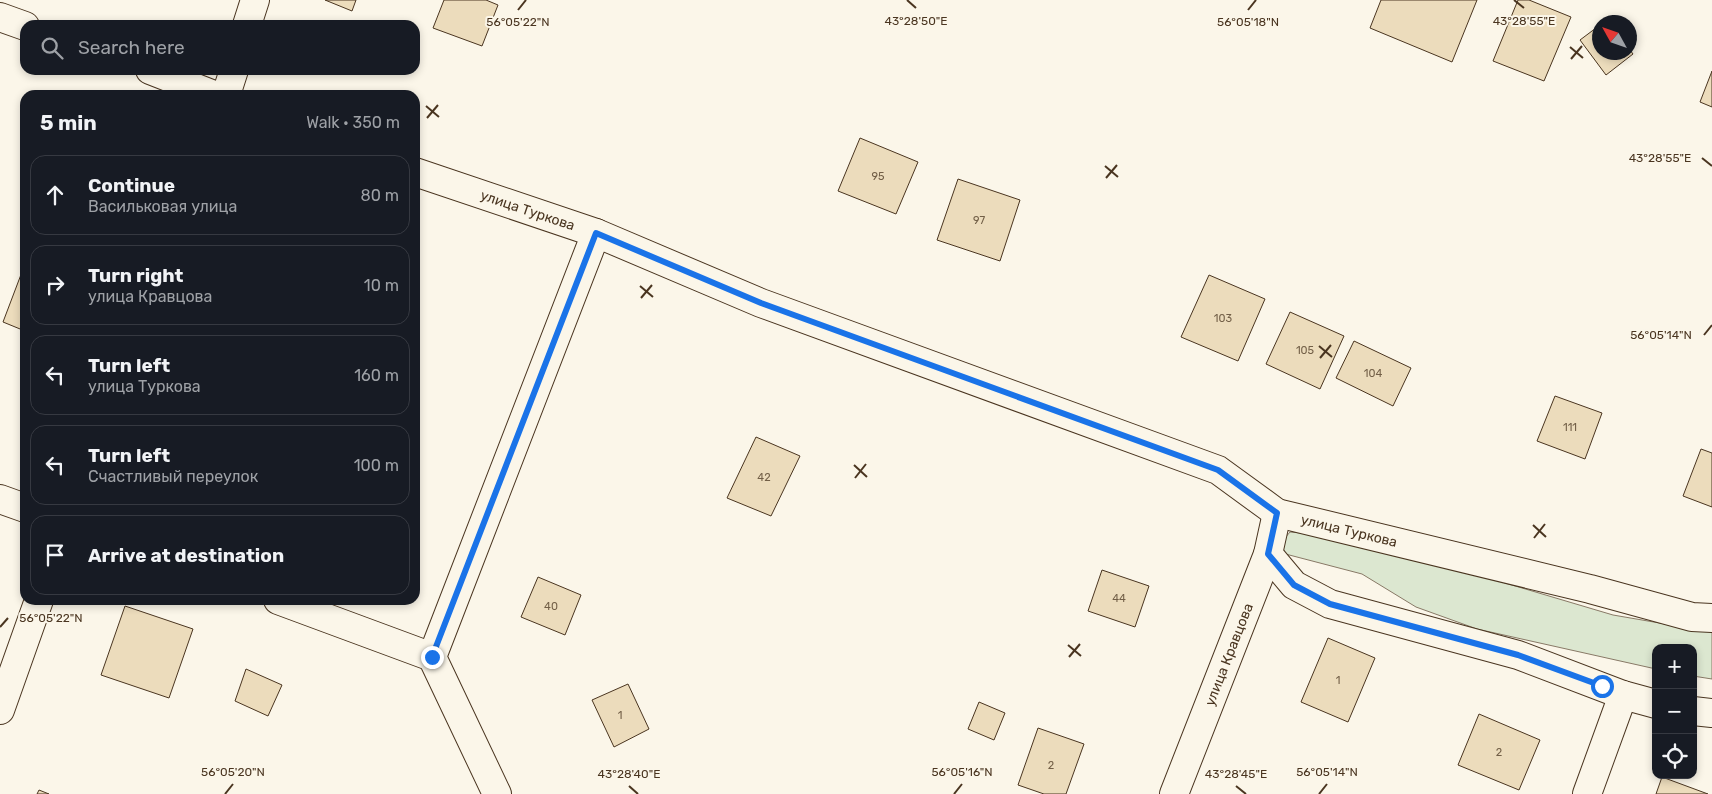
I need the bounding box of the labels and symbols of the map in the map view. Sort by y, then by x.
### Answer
text: 43°28'50"E [884,14,948,28]
text: 43°28'55"E [1493,14,1555,28]
text: 56°05'22"N [486,15,550,29]
text: 56°05'18"N [1217,15,1279,29]
north arrow [1592,15,1637,60]
text: 43°28'55"E [1629,151,1691,165]
house number: 95 [871,170,885,183]
street label: улица Туркова [478,187,577,234]
house number: 97 [973,214,985,227]
house number: 103 [1214,312,1233,325]
text: 56°05'14"N [1630,328,1692,342]
house number: 105 [1296,344,1315,357]
house number: 104 [1364,367,1382,380]
house number: 111 [1563,421,1577,434]
house number: 42 [757,471,771,484]
street label: улица Туркова [1299,511,1399,551]
house number: 44 [1112,592,1126,605]
house number: 40 [544,600,558,613]
street label: улица Кравцова [1201,601,1257,708]
text: 56°05'22"N [19,611,83,625]
route end [421,646,444,669]
house number: 1 [1336,674,1340,687]
route start [1591,675,1614,698]
house number: 1 [618,709,622,722]
house number: 2 [1496,746,1502,759]
house number: 2 [1048,759,1054,772]
text: 56°05'20"N [201,765,265,779]
text: 56°05'16"N [931,765,993,779]
text: 56°05'14"N [1296,765,1358,779]
text: 43°28'40"E [598,767,660,781]
text: 43°28'45"E [1205,767,1267,781]

